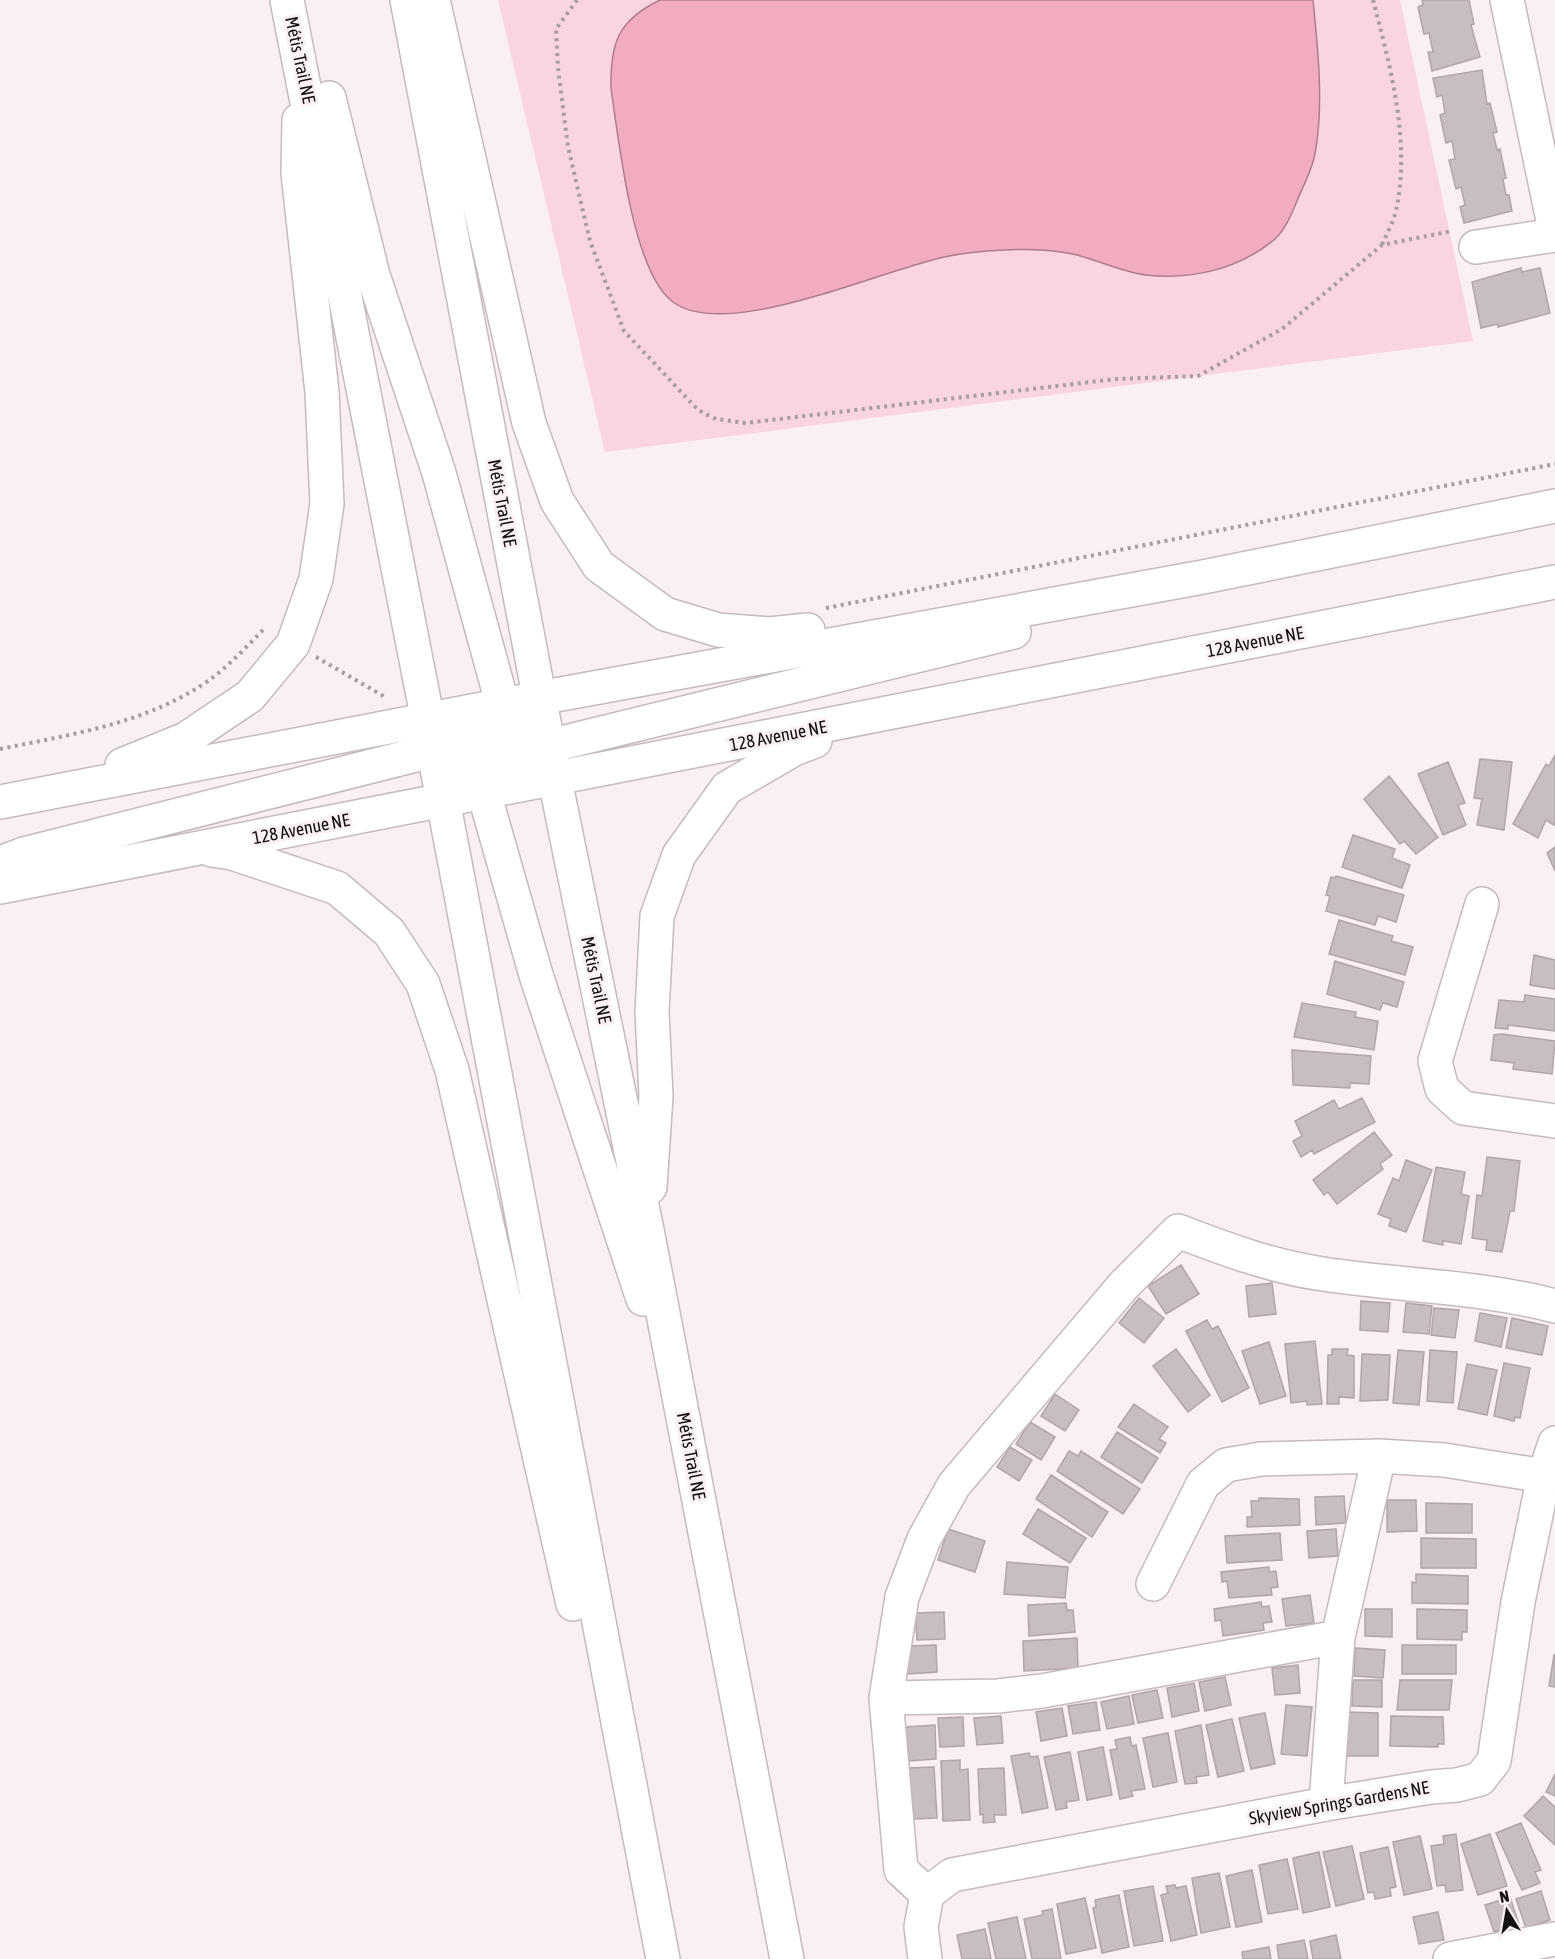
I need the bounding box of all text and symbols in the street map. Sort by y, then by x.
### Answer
street label: Métis Trail NE [281,15,320,106]
street label: Métis Trail NE [484,458,521,549]
street label: 128 Avenue NE [1205,622,1306,661]
street label: 128 Avenue NE [728,716,829,755]
street label: 128 Avenue NE [251,809,352,848]
street label: Métis Trail NE [577,935,616,1026]
street label: Métis Trail NE [673,1411,710,1502]
street label: Skyview Springs Gardens NE [1247,1776,1431,1829]
north arrow [1477,1881,1537,1941]
text: N [1498,1887,1510,1906]

